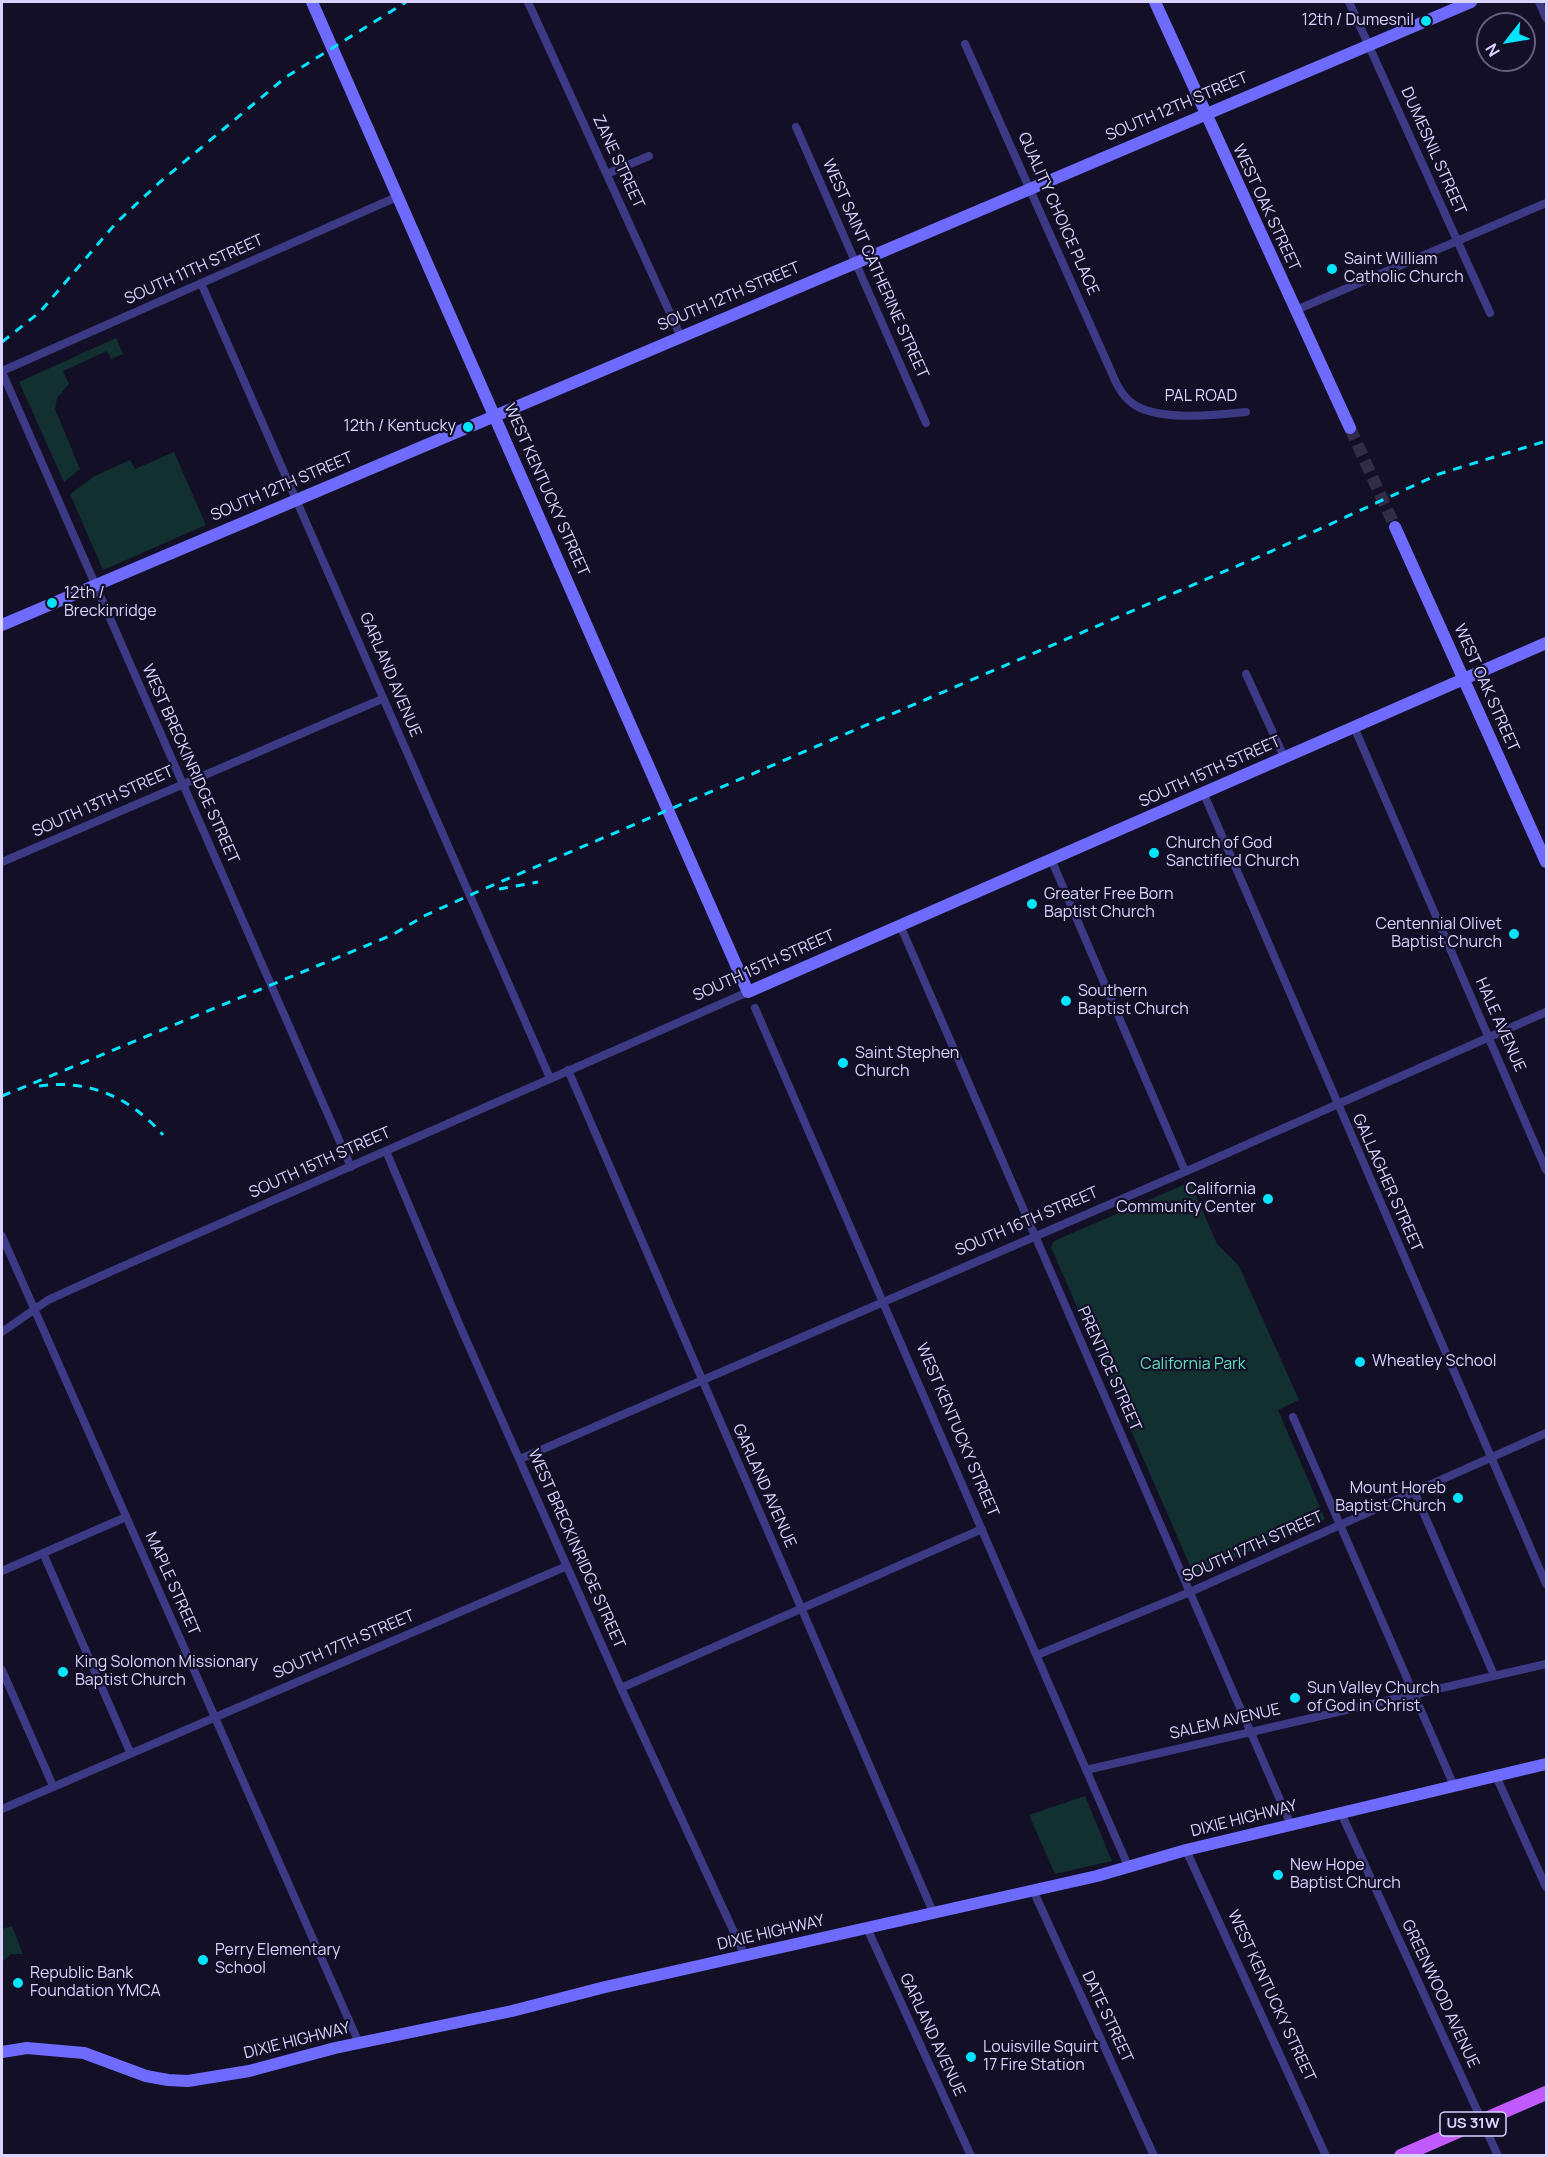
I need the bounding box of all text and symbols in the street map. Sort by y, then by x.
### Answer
place label: 12th / Dumesnil [1302,11,1414,31]
north arrow [1476,12,1536,72]
marker: 12th / Dumesnil [1419,14,1433,28]
text: N [1480,40,1505,61]
street label: SOUTH 12TH STREET [1103,68,1251,146]
street label: DUMESNIL STREET [1396,84,1470,218]
street label: ZANE STREET [588,112,648,212]
street label: QUALITY CHOICE PLACE [1013,130,1103,298]
street label: WEST OAK STREET [1228,142,1304,274]
street label: WEST SAINT CATHERINE STREET [818,156,932,382]
street label: SOUTH 11TH STREET [122,231,266,309]
place label: Saint William Catholic Church [1344,250,1464,288]
street label: SOUTH 12TH STREET [655,258,803,336]
marker: Saint William Catholic Church [1325,262,1339,276]
street label: PAL ROAD [1165,387,1237,407]
street label: WEST KENTUCKY STREET [499,401,593,579]
place label: 12th / Kentucky [344,417,456,437]
marker: 12th / Kentucky [461,420,475,434]
street label: SOUTH 12TH STREET [208,448,356,526]
place label: 12th / Breckinridge [64,584,157,622]
marker: 12th / Breckinridge [45,596,59,610]
street label: GARLAND AVENUE [355,610,425,740]
street label: WEST OAK STREET [1449,621,1523,755]
street label: WEST BRECKINRIDGE STREET [137,661,243,867]
street label: SOUTH 15TH STREET [1136,732,1284,812]
street label: SOUTH 13TH STREET [29,762,177,842]
place label: Church of God Sanctified Church [1166,834,1299,872]
marker: Church of God Sanctified Church [1147,846,1161,860]
place label: Greater Free Born Baptist Church [1044,885,1173,923]
marker: Greater Free Born Baptist Church [1025,897,1039,911]
place label: Centennial Olivet Baptist Church [1376,915,1502,953]
street label: SOUTH 15TH STREET [690,926,838,1006]
marker: Centennial Olivet Baptist Church [1507,927,1521,941]
street label: HALE AVENUE [1471,975,1529,1075]
place label: Southern Baptist Church [1078,982,1189,1020]
marker: Southern Baptist Church [1059,994,1073,1008]
place label: Saint Stephen Church [855,1044,959,1082]
marker: Saint Stephen Church [836,1056,850,1070]
street label: GALLAGHER STREET [1348,1111,1426,1255]
street label: SOUTH 15TH STREET [246,1123,394,1203]
place label: California Community Center [1116,1180,1256,1218]
street label: SOUTH 16TH STREET [953,1183,1101,1261]
marker: California Community Center [1261,1192,1275,1206]
street label: PRENTICE STREET [1073,1304,1145,1434]
street label: WEST KENTUCKY STREET [912,1340,1002,1520]
place label: Wheatley School [1372,1352,1496,1372]
park label: California Park [1140,1355,1246,1375]
marker: Wheatley School [1353,1355,1367,1369]
street label: GARLAND AVENUE [728,1421,800,1551]
street label: WEST BRECKINRIDGE STREET [523,1446,629,1652]
place label: Mount Horeb Baptist Church [1335,1479,1446,1517]
marker: Mount Horeb Baptist Church [1451,1491,1465,1505]
street label: SOUTH 17TH STREET [1180,1507,1326,1587]
street label: MAPLE STREET [141,1529,203,1639]
street label: SOUTH 17TH STREET [270,1607,418,1683]
place label: King Solomon Missionary Baptist Church [75,1653,258,1691]
marker: King Solomon Missionary Baptist Church [56,1665,70,1679]
place label: Sun Valley Church of God in Christ [1307,1679,1440,1717]
marker: Sun Valley Church of God in Christ [1288,1691,1302,1705]
street label: SALEM AVENUE [1168,1700,1282,1744]
street label: DIXIE HIGHWAY [1189,1796,1299,1842]
place label: New Hope Baptist Church [1290,1856,1401,1894]
marker: New Hope Baptist Church [1271,1868,1285,1882]
street label: WEST KENTUCKY STREET [1223,1907,1319,2085]
street label: DIXIE HIGHWAY [716,1911,826,1955]
street label: GREENWOOD AVENUE [1397,1917,1483,2071]
place label: Perry Elementary School [215,1941,341,1979]
marker: Perry Elementary School [196,1953,210,1967]
place label: Republic Bank Foundation YMCA [30,1964,161,2002]
street label: DATE STREET [1077,1968,1137,2066]
street label: GARLAND AVENUE [895,1970,969,2100]
marker: Republic Bank Foundation YMCA [11,1976,25,1990]
street label: DIXIE HIGHWAY [242,2018,352,2064]
place label: Louisville Squirt 17 Fire Station [983,2038,1099,2076]
marker: Louisville Squirt 17 Fire Station [964,2050,978,2064]
road number: US 31W [1440,2112,1506,2136]

